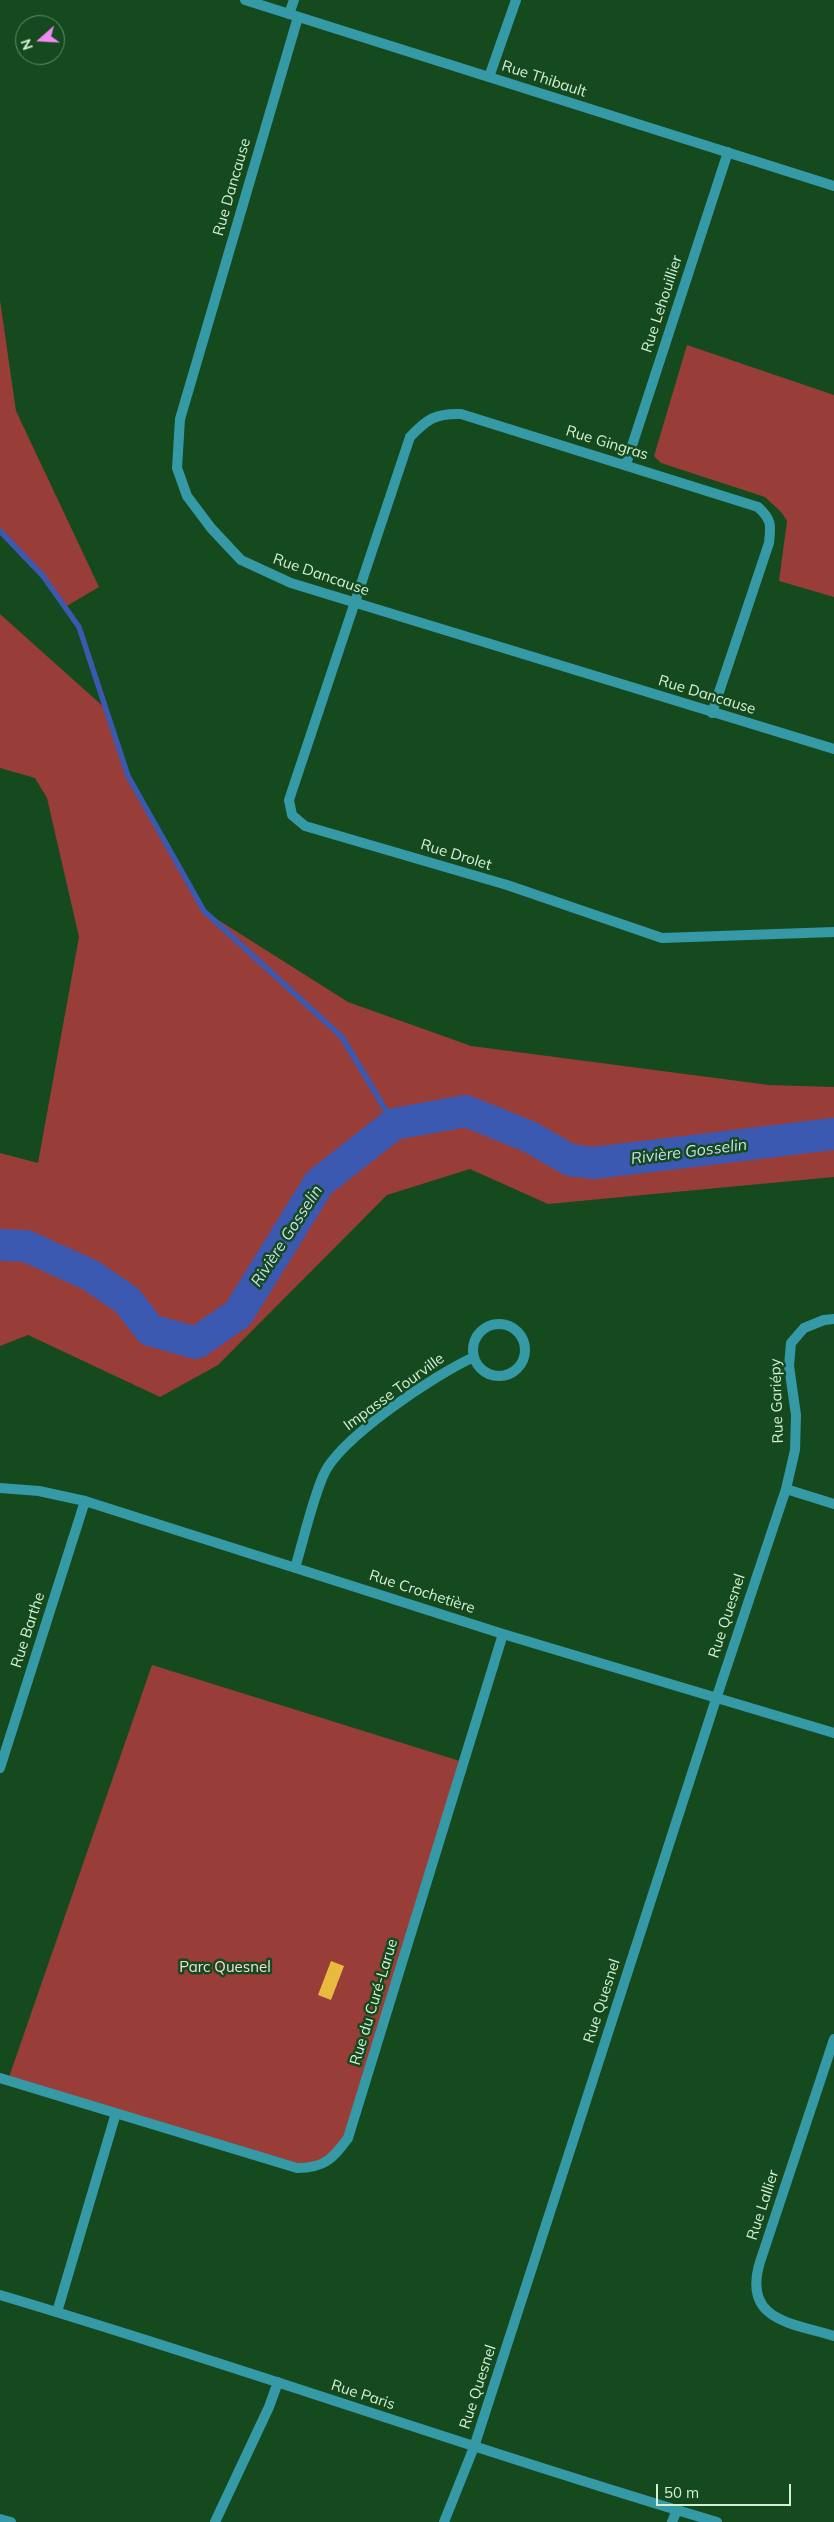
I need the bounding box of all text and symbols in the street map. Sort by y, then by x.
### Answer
north arrow [15,15,65,65]
text: N [17,37,37,52]
street label: Rue Thibault [499,57,589,101]
street label: Rue Dancause [209,136,255,238]
street label: Rue Lehouillier [638,253,686,355]
street label: Rue Gingras [564,422,650,464]
street label: Rue Dancause [270,550,372,600]
street label: Rue Dancause [656,672,758,718]
street label: Rue Drolet [418,836,494,874]
water label: Rivière Gosselin [630,1135,748,1169]
water label: Rivière Gosselin [247,1182,327,1290]
street label: Impasse Tourville [340,1349,448,1435]
street label: Rue Gariépy [767,1358,787,1444]
street label: Rue Crochetière [367,1566,477,1618]
street label: Rue Quesnel [705,1572,749,1660]
street label: Rue Barthe [7,1590,49,1670]
street label: Rue du Curé-Larue [346,1937,402,2067]
street label: Rue Quesnel [580,1957,624,2045]
park label: Parc Quesnel [179,1958,271,1976]
street label: Rue Lallier [743,2168,783,2242]
street label: Rue Quesnel [456,2343,500,2431]
street label: Rue Paris [329,2376,397,2414]
scale bar [659,2474,794,2506]
text: 50 m [664,2483,699,2502]

